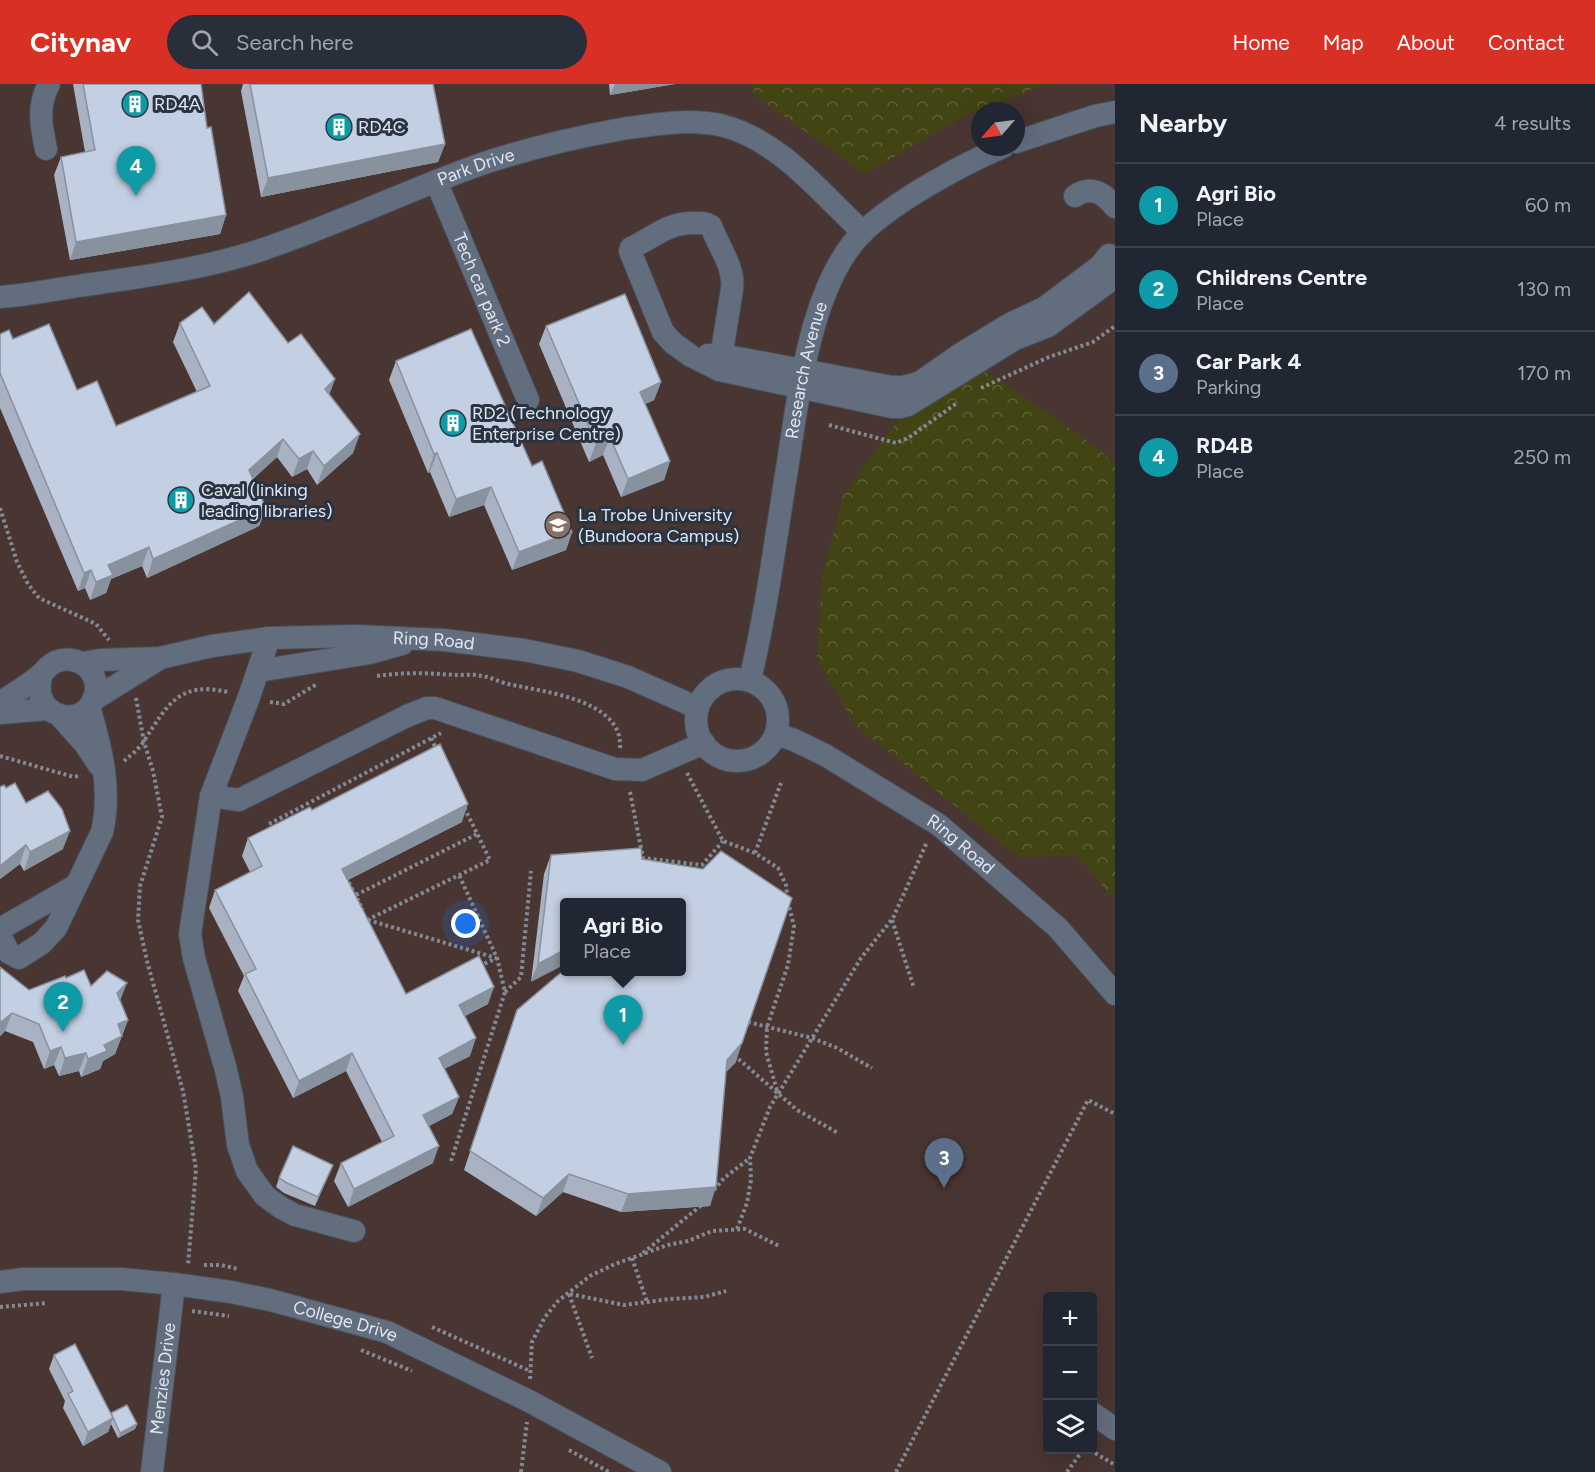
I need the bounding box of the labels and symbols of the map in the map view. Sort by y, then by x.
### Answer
building icon: RD4A [120,89,150,119]
place label: RD4A [154,93,201,115]
north arrow [971,102,1025,156]
building icon: RD4C [324,112,354,142]
place label: RD4C [358,116,406,138]
street label: Park Drive [434,143,517,191]
pin: 4 [116,147,156,196]
street label: Tech car park 2 [448,229,515,350]
street label: Research Avenue [781,298,832,440]
place label: RD2 (Technology Enterprise Centre) [472,402,621,445]
building icon: RD2 (Technology Enterprise Centre) [438,408,468,438]
place label: Caval (linking leading libraries) [201,479,333,522]
building icon: Caval (linking leading libraries) [166,485,196,515]
place label: La Trobe University (Bundoora Campus) [578,504,739,547]
school or university icon: La Trobe University (Bundoora Campus) [543,510,573,540]
street label: Ring Road [392,627,476,655]
street label: Ring Road [923,809,999,879]
your location [451,909,480,938]
pin: 2 [44,982,82,1032]
pin: 1 [604,996,642,1045]
pin: 3 [924,1138,964,1188]
street label: College Drive [291,1296,402,1347]
street label: Menzies Drive [145,1321,180,1436]

